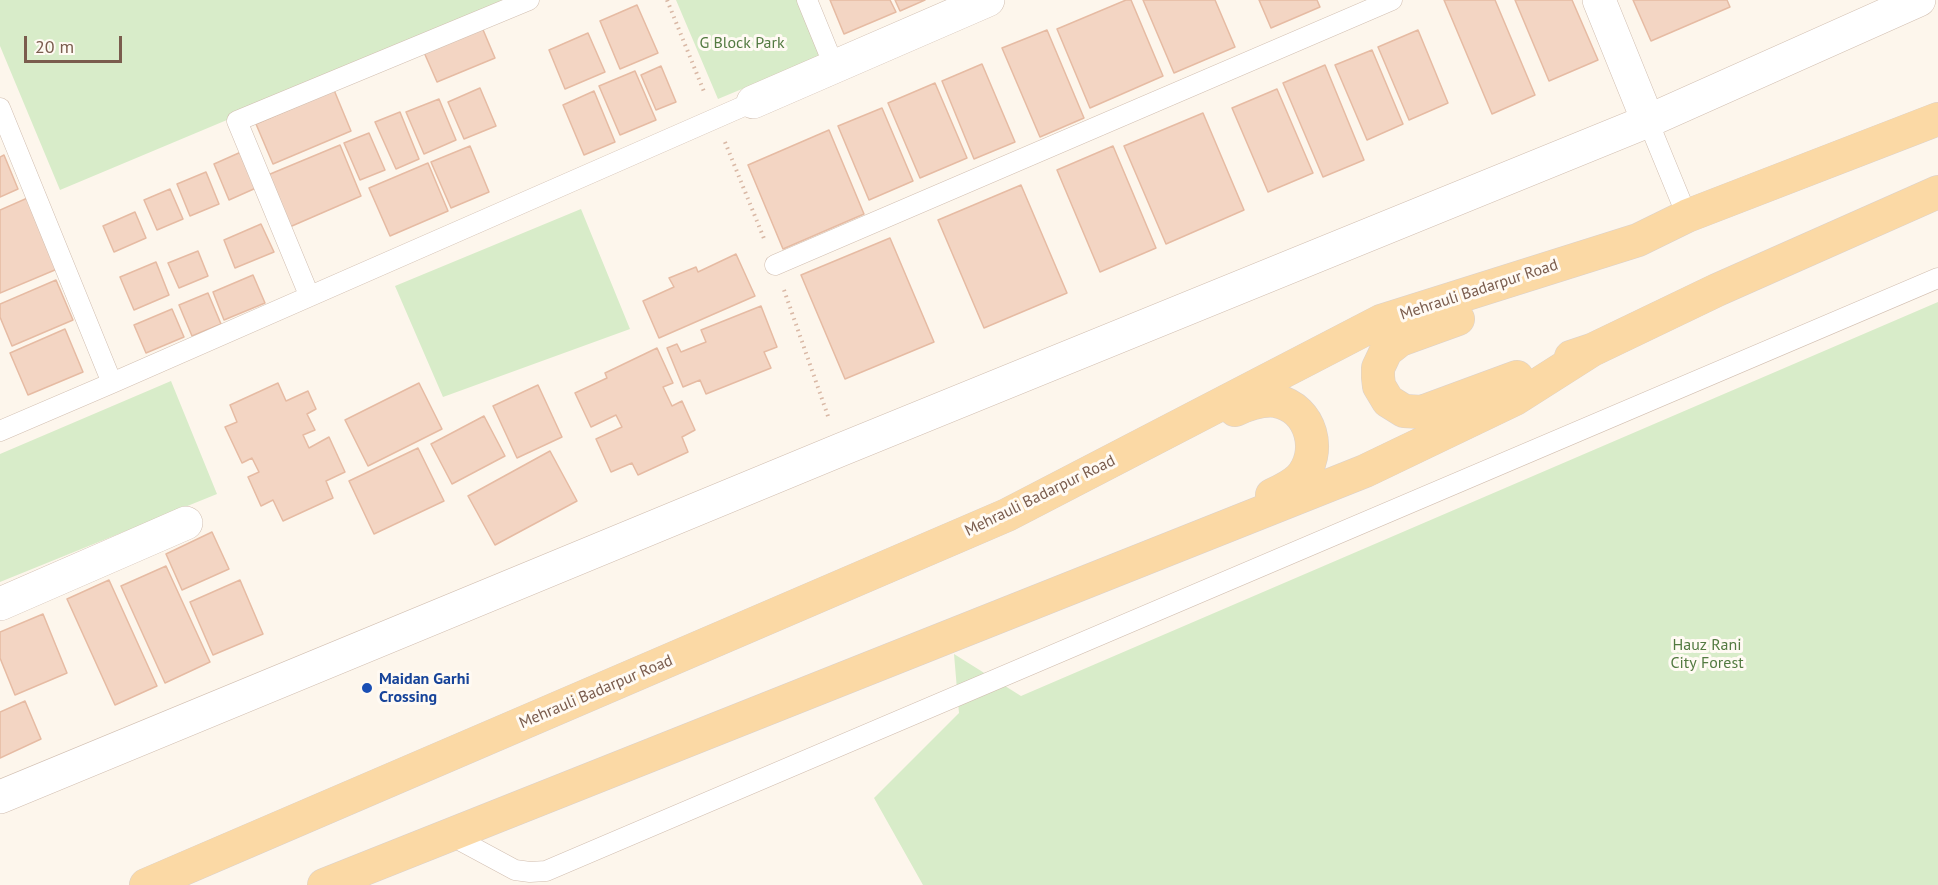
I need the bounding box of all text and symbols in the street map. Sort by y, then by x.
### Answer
scale bar [27,24,124,62]
park label: G Block Park [699,33,785,53]
text: 20 m [35,35,74,58]
street label: Mehrauli Badarpur Road [1398,255,1560,325]
street label: Mehrauli Badarpur Road [962,451,1118,541]
park label: Hauz Rani City Forest [1670,635,1744,673]
street label: Mehrauli Badarpur Road [516,651,676,733]
place label: Maidan Garhi Crossing [379,669,470,707]
marker: Maidan Garhi Crossing [360,681,374,695]

